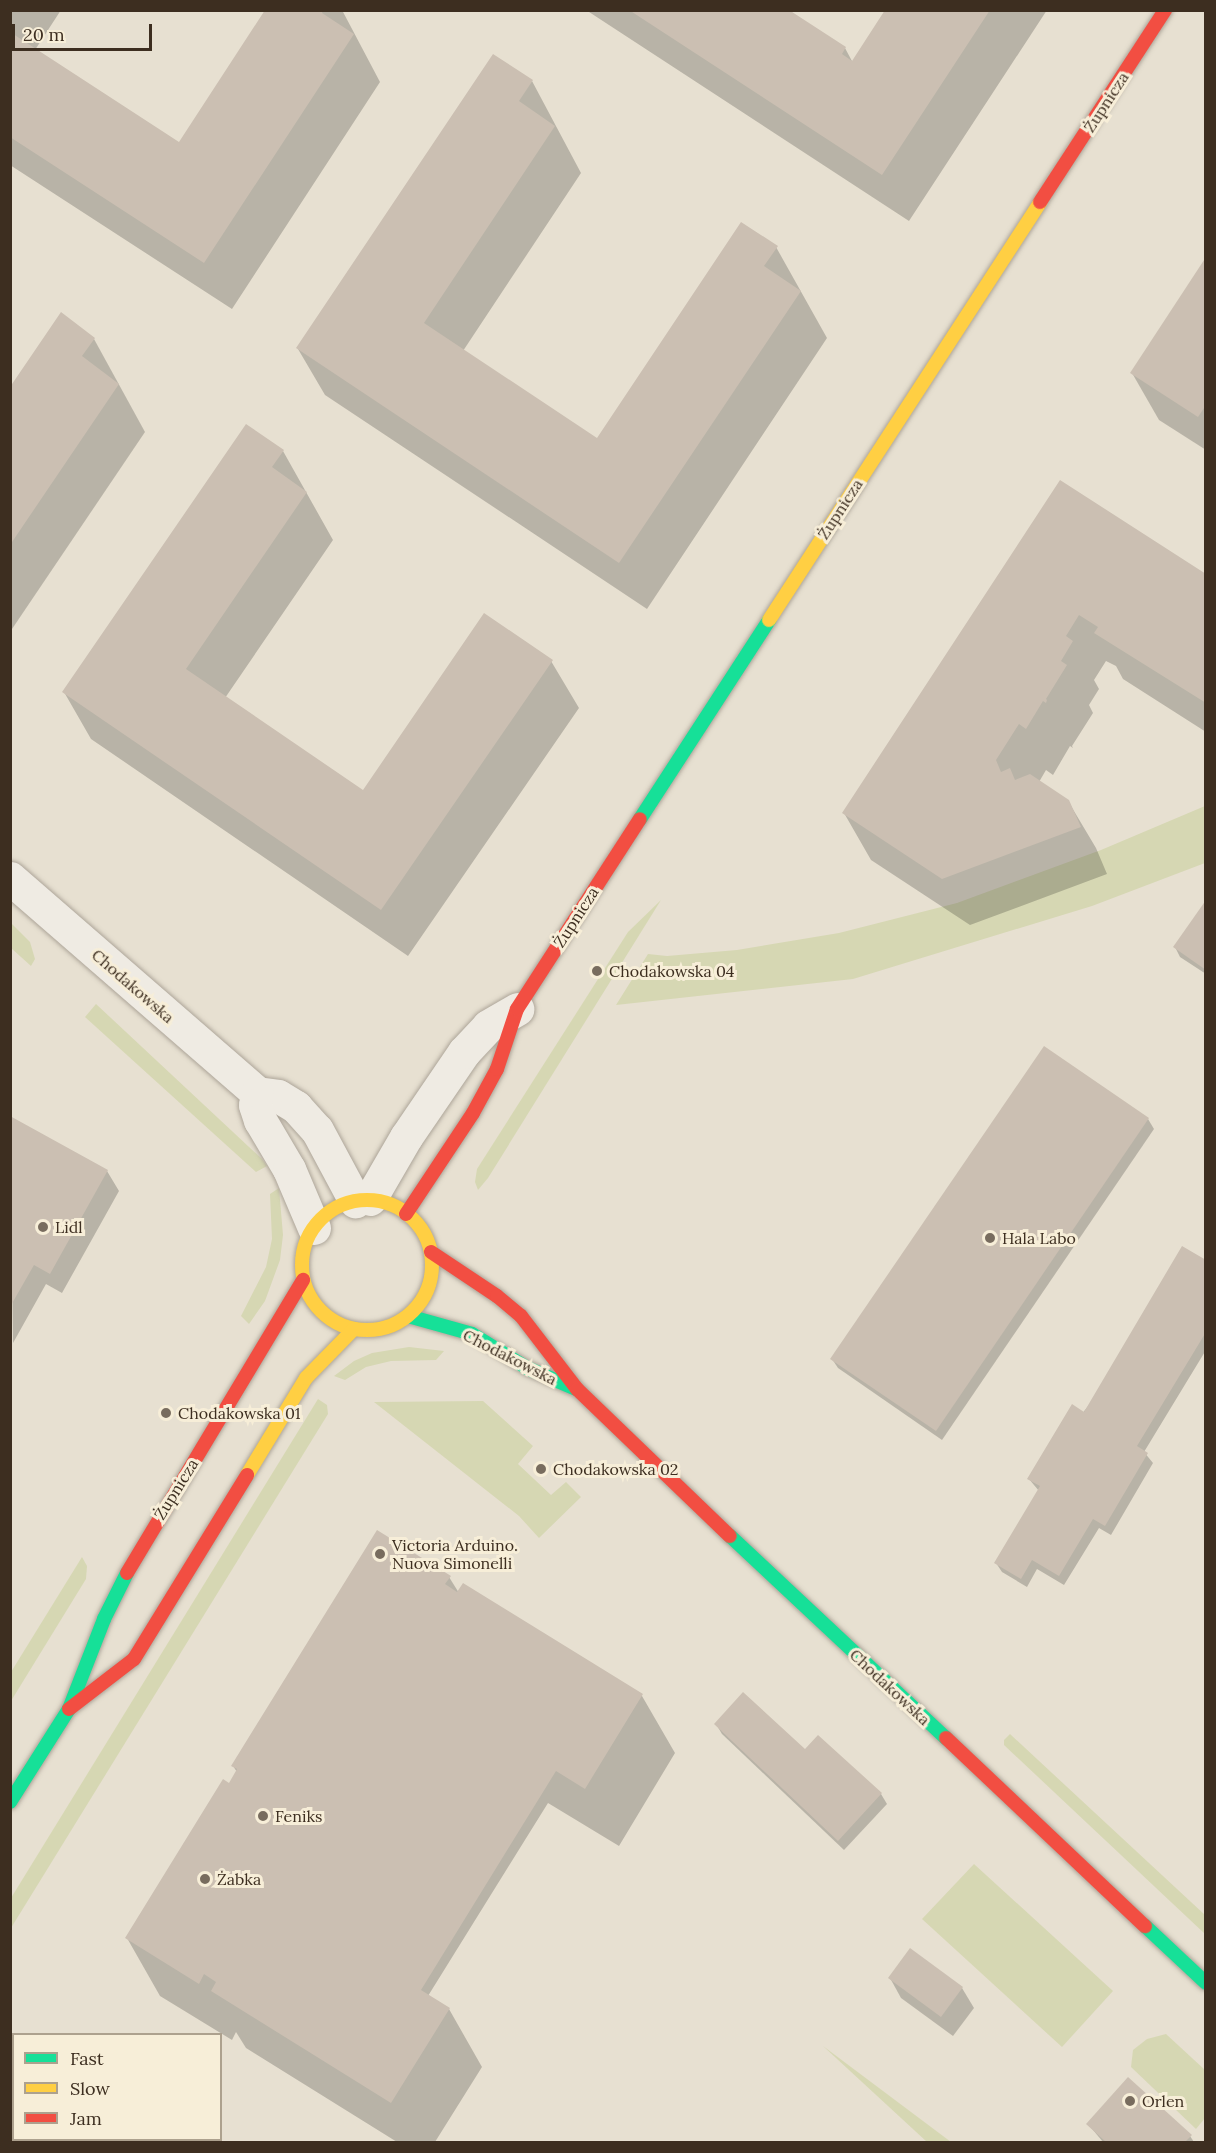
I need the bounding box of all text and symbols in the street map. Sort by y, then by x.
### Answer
scale bar [15,12,154,50]
text: 20 m [23,23,65,46]
street label: Żupnicza [1079,68,1133,136]
street label: Żupnicza [813,475,867,543]
street label: Żupnicza [549,883,603,951]
street label: Chodakowska [88,945,178,1027]
place label: Chodakowska 04 [609,961,735,981]
marker: Chodakowska 04 [590,964,604,978]
place label: Lidl [55,1217,83,1237]
marker: Lidl [36,1220,50,1234]
place label: Hala Labo [1002,1228,1076,1248]
marker: Hala Labo [983,1231,997,1245]
street label: Chodakowska [460,1325,560,1389]
place label: Chodakowska 01 [178,1403,301,1423]
marker: Chodakowska 01 [159,1406,173,1420]
street label: Żupnicza [150,1455,202,1523]
place label: Chodakowska 02 [553,1459,678,1479]
marker: Chodakowska 02 [534,1462,548,1476]
place label: Victoria Arduino. Nuova Simonelli [392,1535,518,1573]
marker: Victoria Arduino. Nuova Simonelli [373,1547,387,1561]
street label: Chodakowska [846,1645,934,1729]
place label: Feniks [275,1806,322,1826]
marker: Feniks [256,1809,270,1823]
place label: Żabka [217,1869,261,1889]
marker: Żabka [198,1872,212,1886]
legend [12,2033,222,2141]
text: Fast [70,2047,104,2070]
text: Slow [70,2077,110,2100]
place label: Orlen [1142,2091,1184,2111]
marker: Orlen [1123,2094,1137,2108]
text: Jam [70,2107,102,2130]

